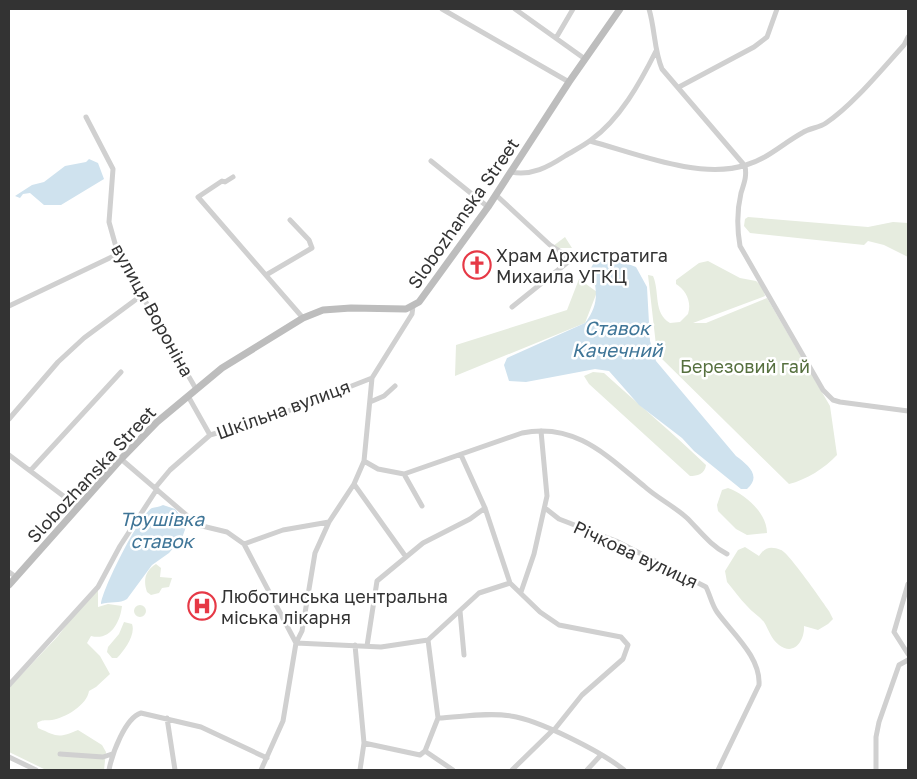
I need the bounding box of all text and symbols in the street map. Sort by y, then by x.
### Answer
street label: Slobozhanska Street [403,133,523,293]
street label: вулиця Вороніна [107,240,199,380]
place label: Храм Архистратига Михаила УГКЦ [496,244,668,287]
church icon: Храм Архистратига Михаила УГКЦ [462,250,492,280]
water label: Ставок Качечний [572,316,664,361]
park label: Березовий гай [680,355,810,377]
street label: Шкільна вулиця [213,375,353,443]
street label: Slobozhanska Street [22,401,160,547]
water label: Трушівка ставок [120,507,206,552]
street label: Річкова вулиця [570,516,702,592]
place label: Люботинська центральна міська лікарня [221,585,448,628]
hospital icon: Люботинська центральна міська лікарня [187,591,217,621]

